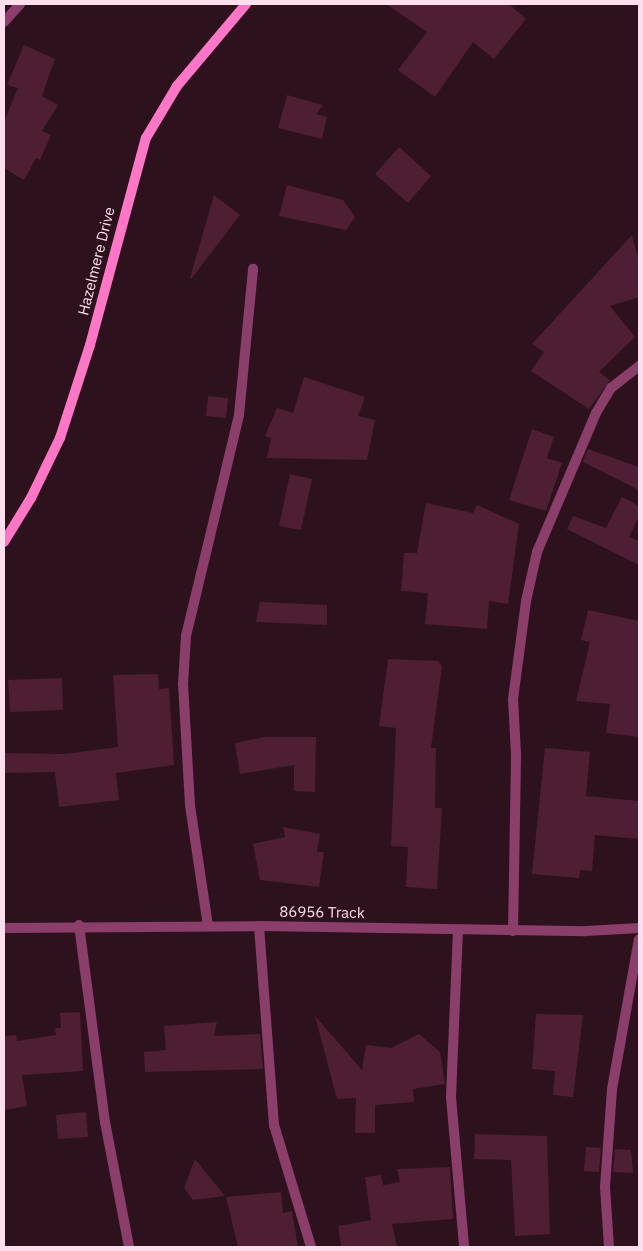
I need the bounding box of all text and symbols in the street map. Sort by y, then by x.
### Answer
street label: Hazelmere Drive [74,205,118,317]
street label: 86956 Track [279,902,365,922]

